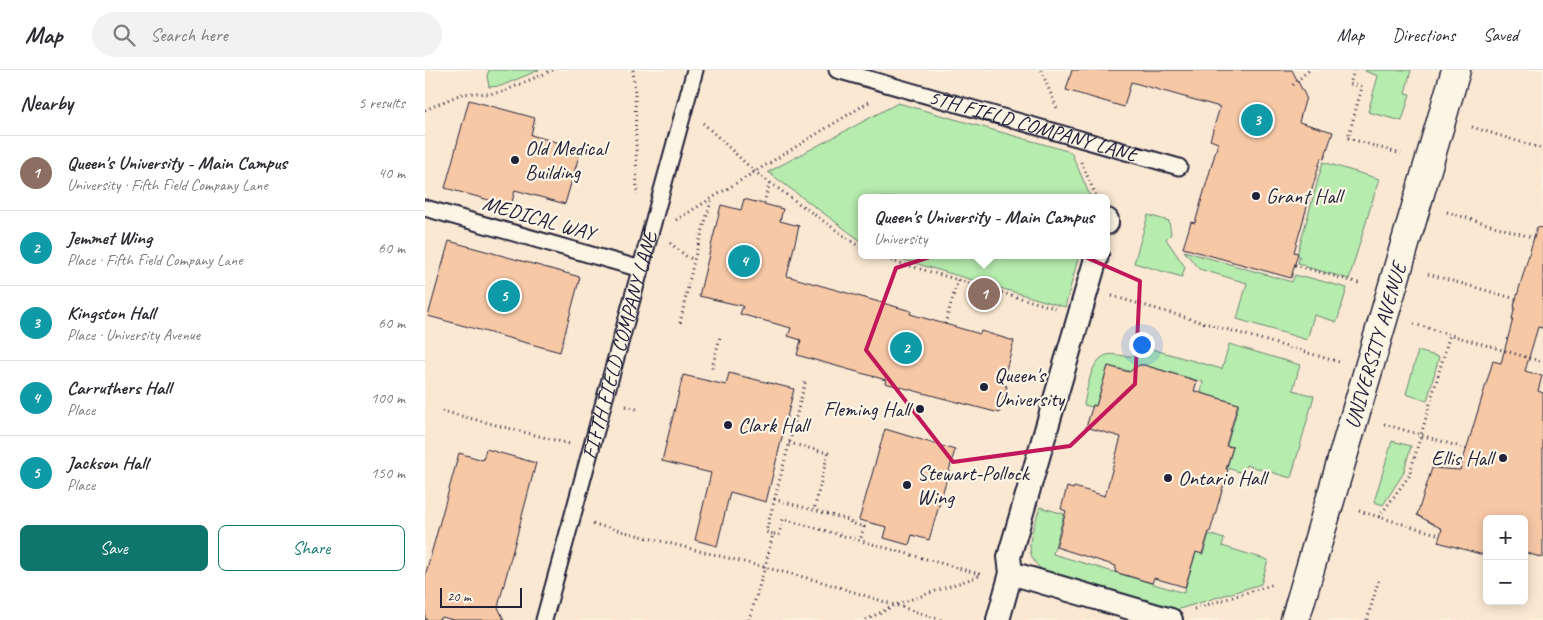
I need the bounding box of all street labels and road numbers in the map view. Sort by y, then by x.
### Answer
street label: 5TH FIELD COMPANY LANE [926,84,1143,168]
street label: MEDICAL WAY [480,190,602,247]
street label: FIFTH FIELD COMPANY LANE [576,226,664,462]
street label: UNIVERSITY AVENUE [1339,257,1413,431]

